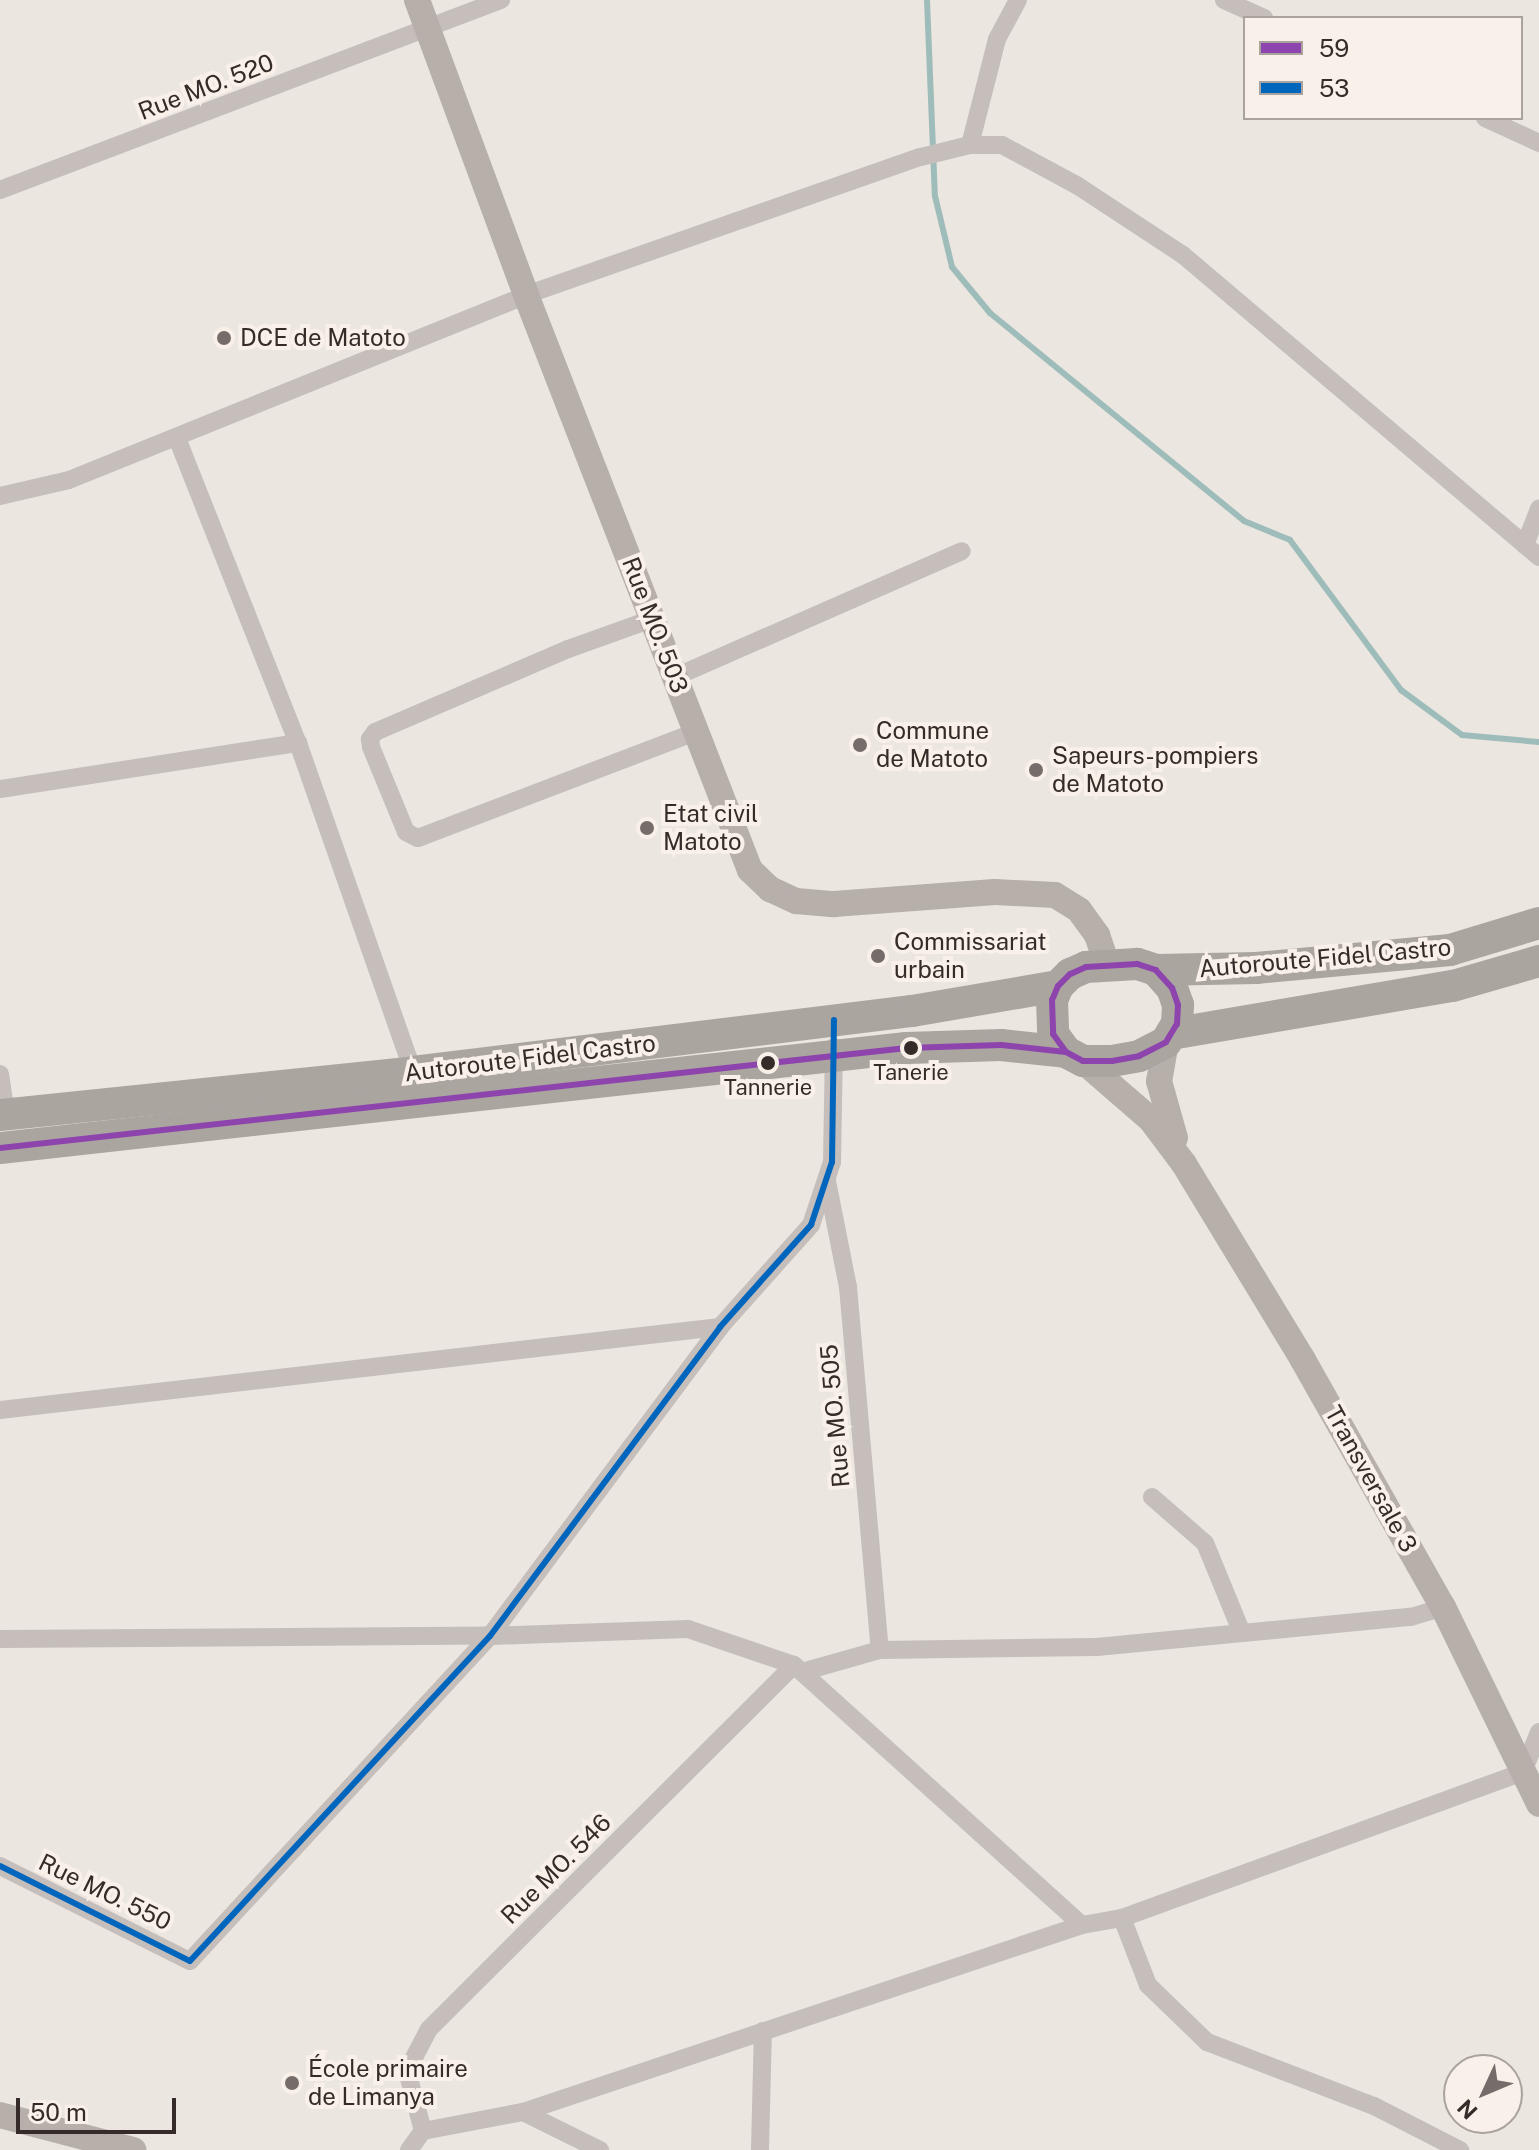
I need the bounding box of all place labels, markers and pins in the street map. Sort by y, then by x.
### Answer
place label: DCE de Matoto [240,324,406,352]
marker: DCE de Matoto [215,329,233,347]
place label: Commune de Matoto [876,717,989,773]
marker: Commune de Matoto [851,736,869,754]
place label: Sapeurs-pompiers de Matoto [1052,742,1259,798]
marker: Sapeurs-pompiers de Matoto [1027,761,1045,779]
place label: Etat civil Matoto [663,800,759,856]
marker: Etat civil Matoto [638,819,656,837]
place label: Commissariat urbain [894,928,1046,984]
marker: Commissariat urbain [869,947,887,965]
marker: Tanerie [903,1040,919,1056]
marker: Tannerie [760,1055,776,1071]
place label: Tanerie [873,1060,949,1086]
place label: Tannerie [724,1075,812,1101]
place label: École primaire de Limanya [308,2055,468,2111]
marker: École primaire de Limanya [283,2074,301,2092]

